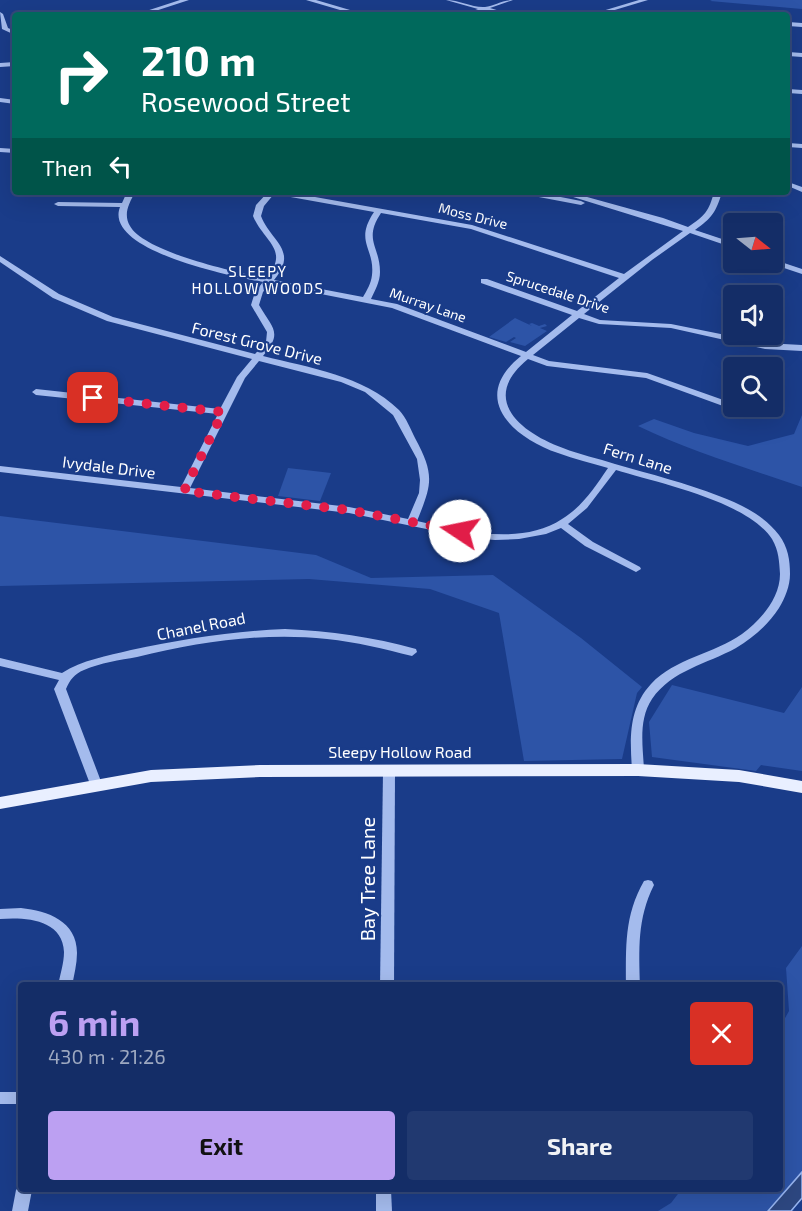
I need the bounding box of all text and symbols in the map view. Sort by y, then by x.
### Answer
text: 210 m [141,34,256,84]
icon: right [42,36,120,114]
text: Rosewood Street [141,85,350,117]
icon: left [104,150,137,183]
text: Then [42,154,92,180]
street label: Moss Drive [437,199,510,232]
north arrow [723,213,783,273]
map controls [723,213,783,417]
district label: SLEEPY HOLLOW WOODS [191,262,325,297]
street label: Sprucedale Drive [504,267,612,316]
street label: Murray Lane [388,283,469,326]
button: sound [723,285,783,345]
street label: Forest Grove Drive [190,317,324,368]
button: search [723,357,783,417]
pin [67,372,118,423]
icon: arrive [76,381,109,414]
street label: Fern Lane [601,438,675,477]
street label: Ivydale Drive [61,451,157,482]
position arrow [428,499,492,563]
street label: Chanel Road [155,608,247,643]
street label: Sleepy Hollow Road [328,742,472,761]
street label: Bay Tree Lane [355,817,379,941]
text: 6 min [48,1000,140,1043]
button: close [690,1002,753,1065]
text: 430 m · 21:26 [48,1044,166,1068]
button: Exit [48,1111,395,1180]
button: Share [407,1111,753,1180]

